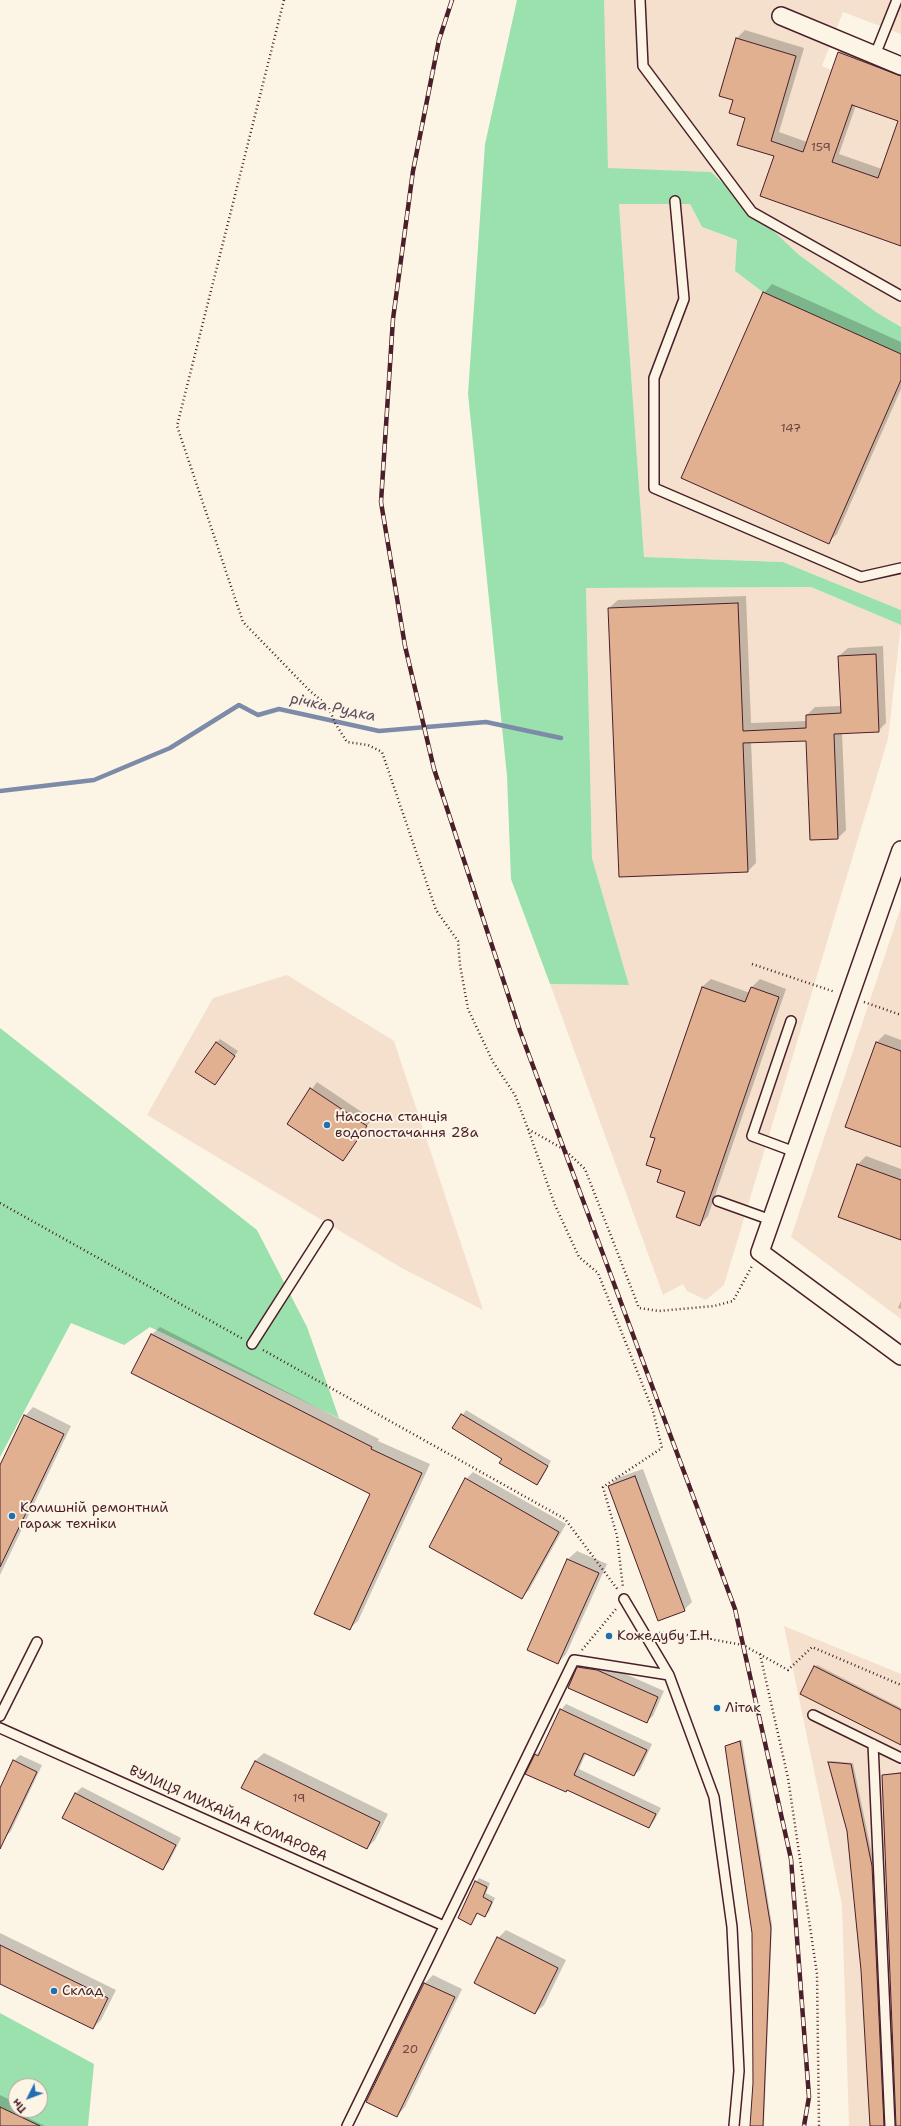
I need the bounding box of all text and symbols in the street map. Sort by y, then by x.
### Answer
house number: 159 [811,141,831,155]
house number: 147 [781,422,801,436]
water label: річка Рудка [289,690,377,726]
place label: Насосна станція водопостачання 28а [335,1109,479,1142]
marker: Насосна станція водопостачання 28а [322,1120,332,1130]
place label: Колишній ремонтний гараж техніки [20,1500,168,1532]
marker: Колишній ремонтний гараж техніки [7,1511,17,1521]
place label: Кожедубу І.Н. [617,1628,713,1644]
marker: Кожедубу І.Н. [604,1631,614,1641]
place label: Літак [725,1700,761,1716]
marker: Літак [712,1703,722,1713]
street label: ВУЛИЦЯ МИХАЙЛА КОМАРОВА [126,1763,330,1865]
house number: 19 [293,1792,305,1806]
place label: Склад [62,1983,103,1999]
marker: Склад [49,1986,59,1996]
house number: 20 [402,2043,418,2057]
north arrow [8,2078,48,2118]
text: Пн [9,2095,30,2116]

